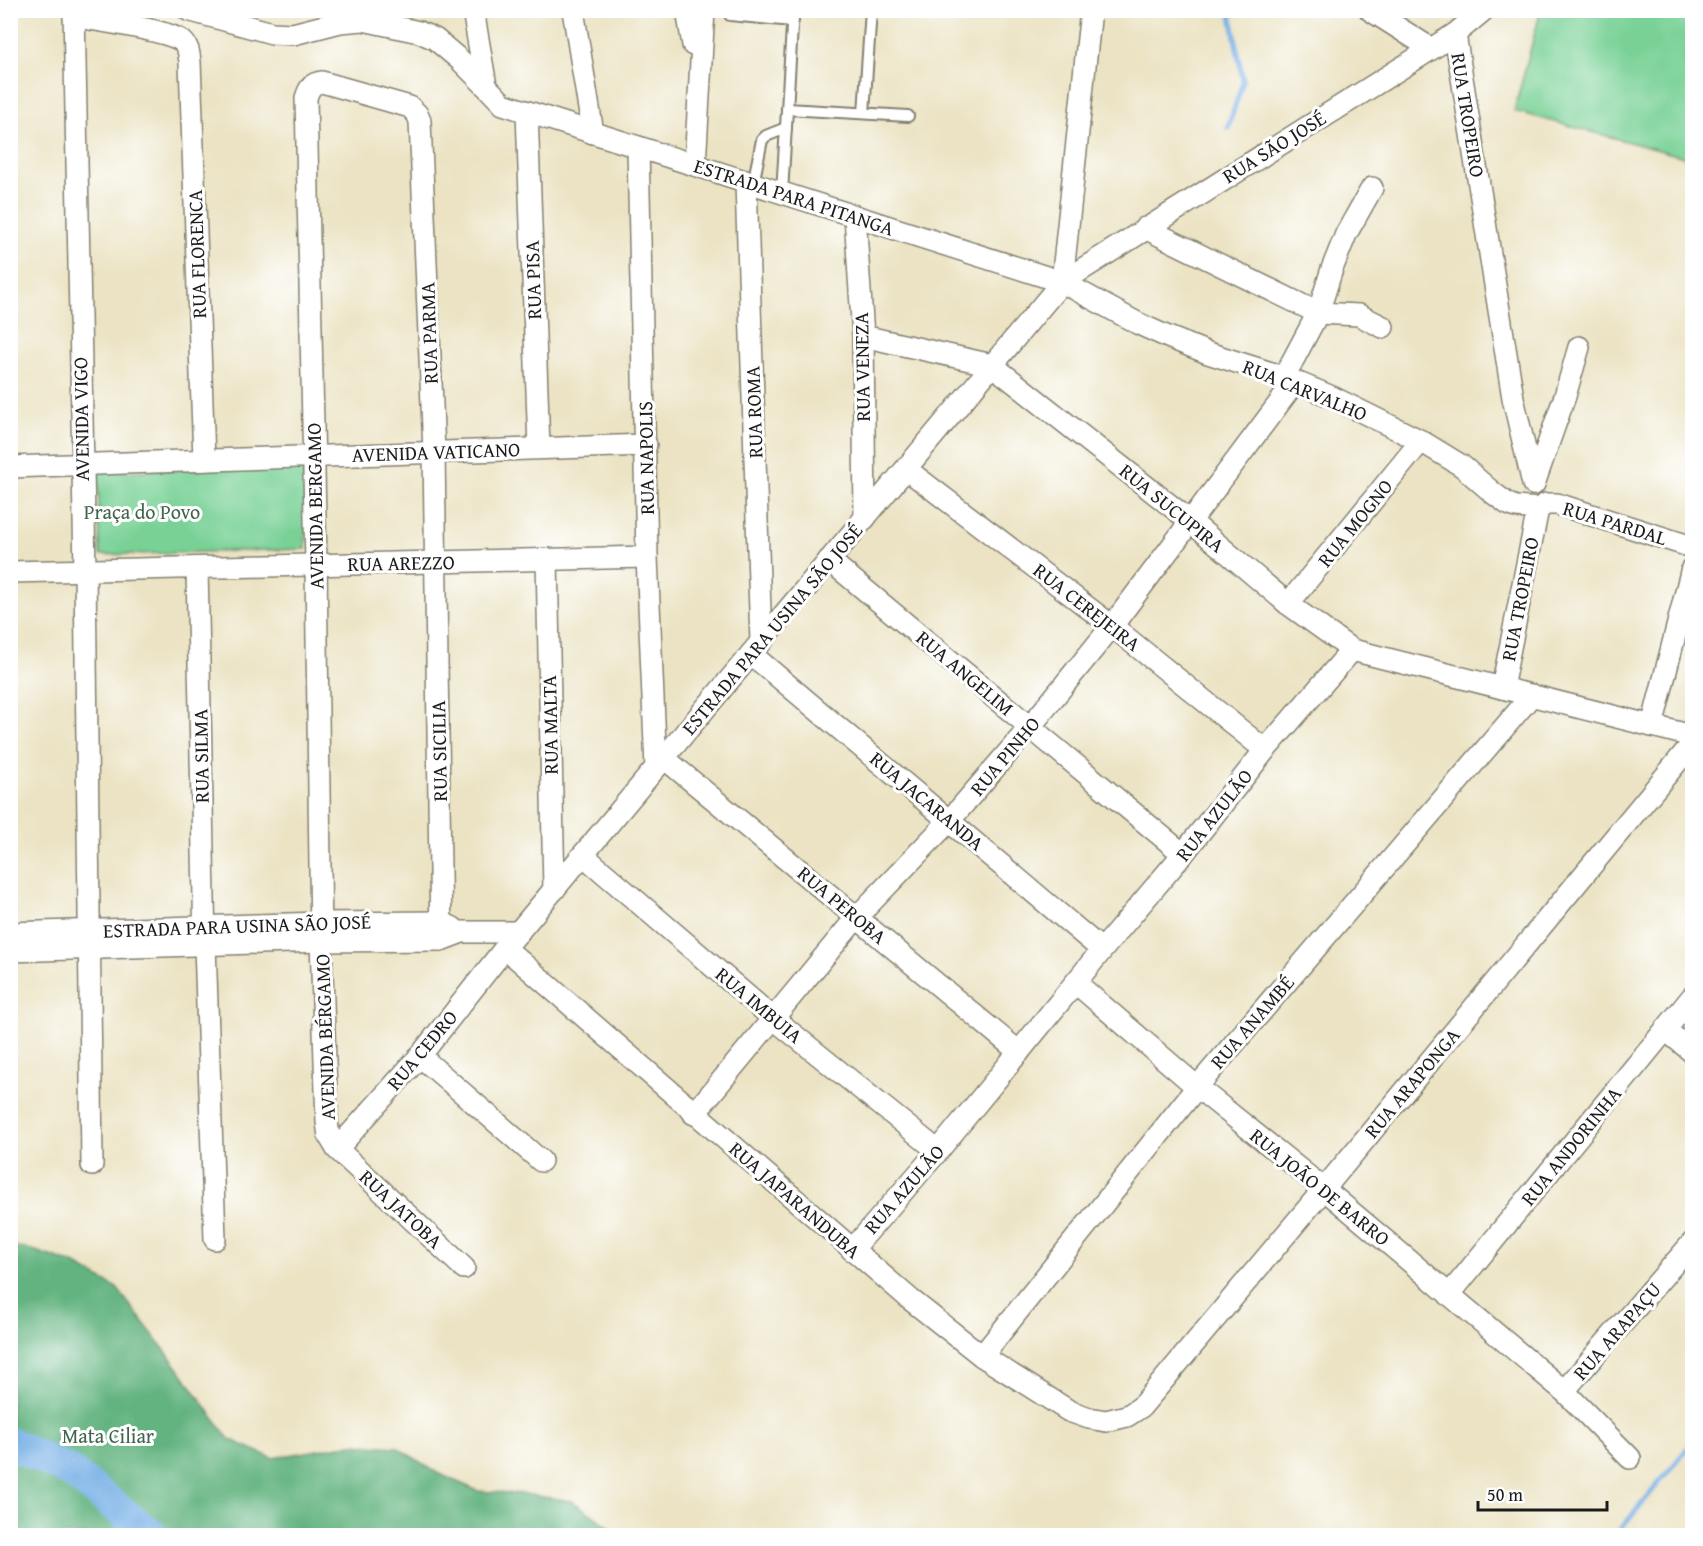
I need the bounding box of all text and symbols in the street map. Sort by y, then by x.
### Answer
street label: RUA TROPEIRO [1444,51,1493,179]
street label: RUA SÃO JOSÉ [1216,103,1331,190]
street label: ESTRADA PARA PITANGA [690,150,898,243]
street label: RUA FLORENCA [180,189,213,319]
street label: RUA PISA [517,240,548,320]
street label: RUA PARMA [412,282,445,384]
street label: RUA VENEZA [846,312,877,422]
street label: RUA CARVALHO [1239,351,1372,428]
street label: AVENIDA VIGO [65,357,96,481]
street label: RUA ROMA [737,365,770,459]
street label: RUA NAPOLIS [630,401,661,515]
street label: AVENIDA BERGAMO [299,422,330,590]
street label: AVENIDA VATICANO [351,434,521,469]
street label: RUA SUCUPIRA [1114,456,1231,559]
street label: RUA MOGNO [1310,472,1399,573]
street label: RUA PARDAL [1560,493,1671,552]
park label: Praça do Povo [84,497,200,526]
street label: ESTRADA PARA USINA SÃO JOSÉ [674,517,869,741]
street label: RUA TROPEIRO [1493,534,1546,663]
street label: RUA AREZZO [347,547,455,578]
street label: RUA CEREJEIRA [1028,555,1147,658]
street label: RUA ANGELIM [910,623,1020,722]
street label: RUA MALTA [534,675,565,775]
street label: RUA SICILIA [423,700,454,802]
street label: RUA SILMA [185,709,216,803]
street label: RUA PINHO [963,710,1046,802]
street label: RUA JACARANDA [864,744,991,857]
street label: RUA AZULÃO [1168,762,1259,867]
street label: RUA PEROBA [792,859,893,951]
street label: ESTRADA PARA USINA SÃO JOSÉ [103,906,371,945]
street label: AVENIDA BÉRGAMO [307,953,342,1121]
street label: RUA IMBUIA [710,960,809,1050]
street label: RUA ANAMBÉ [1203,969,1300,1075]
street label: RUA CEDRO [379,1003,464,1096]
street label: RUA ARAPONGA [1357,1021,1466,1144]
street label: RUA ANDORINHA [1513,1080,1628,1211]
street label: RUA JOÃO DE BARRO [1244,1121,1397,1252]
street label: RUA JAPARANDUBA [723,1134,867,1265]
street label: RUA AZULÃO [857,1138,951,1240]
street label: RUA JATOBA [353,1162,449,1255]
street label: RUA ARAPAÇU [1566,1275,1668,1386]
park label: Mata Ciliar [62,1421,154,1450]
scale bar [1478,1474,1607,1512]
text: 50 m [1487,1481,1523,1508]

